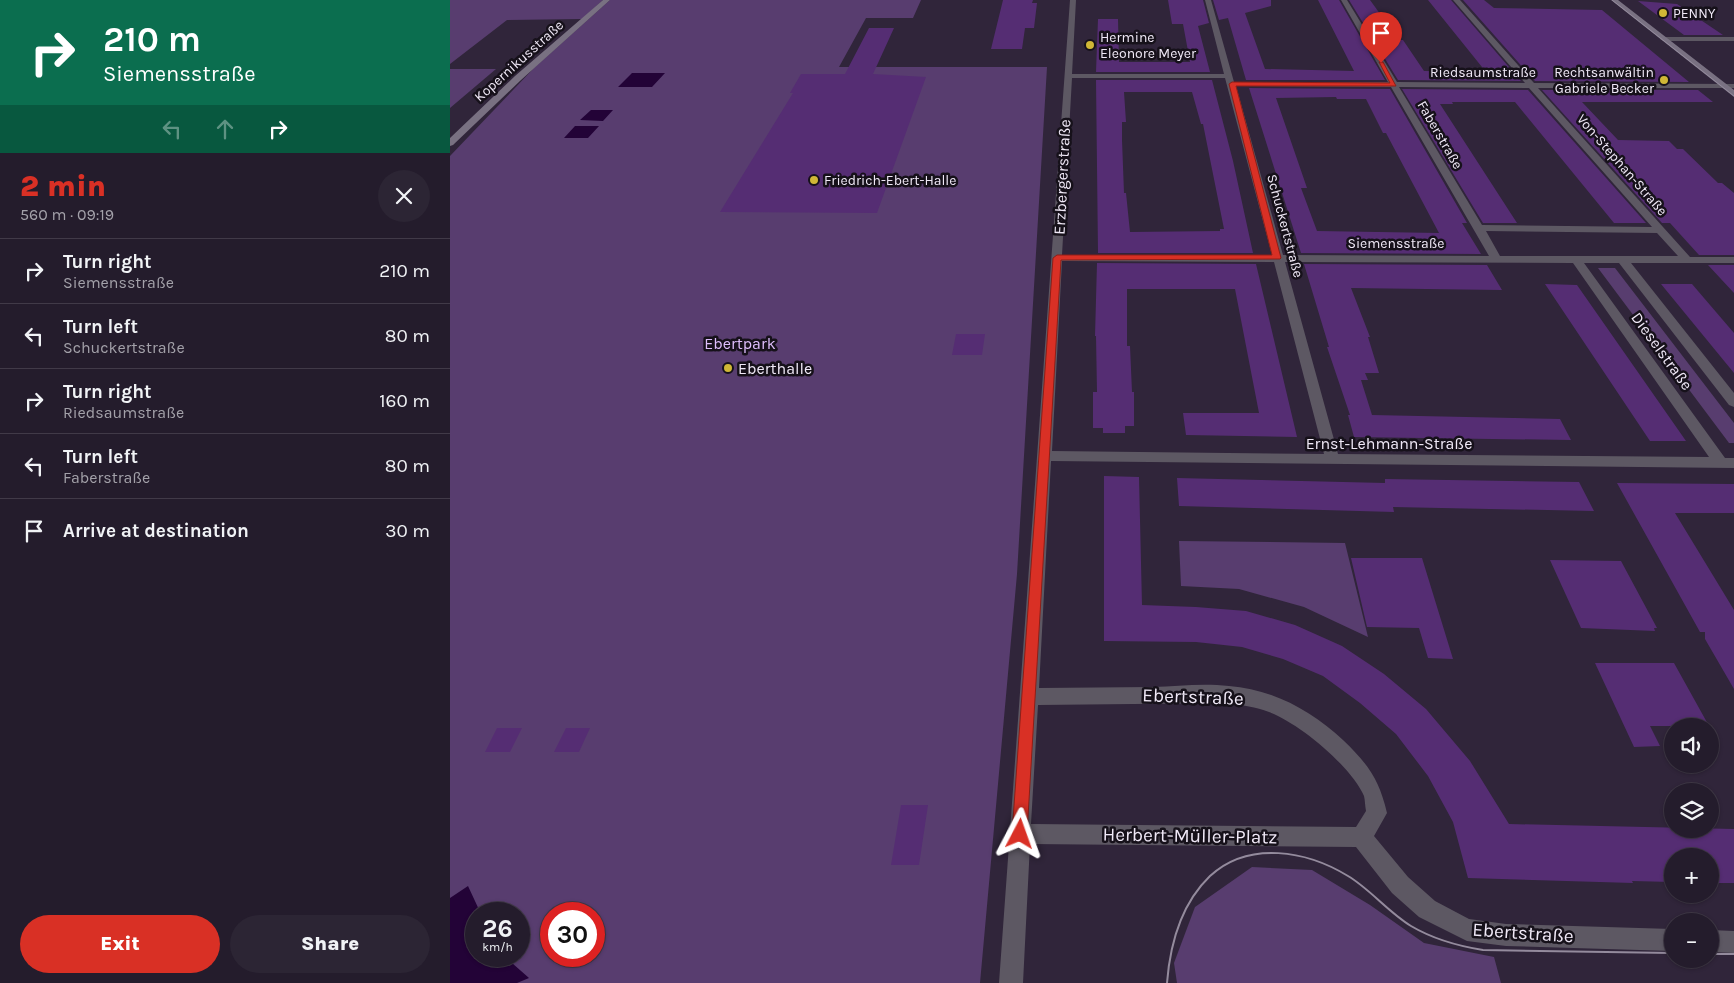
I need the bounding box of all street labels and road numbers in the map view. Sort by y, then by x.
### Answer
street label: Kopernikusstraße [471,17,567,105]
street label: Riedsaumstraße [1430,64,1536,81]
street label: Faberstraße [1414,98,1466,172]
street label: Von-Stephan-Straße [1573,111,1671,219]
street label: Erzbergerstraße [1049,119,1075,235]
street label: Schuckertstraße [1263,172,1307,280]
street label: Siemensstraße [1347,235,1445,252]
street label: Dieselstraße [1627,308,1697,394]
street label: Ernst-Lehmann-Straße [1306,434,1472,453]
street label: Ebertstraße [1142,684,1244,710]
street label: Herbert-Müller-Platz [1102,823,1278,849]
street label: Ebertstraße [1472,918,1574,948]

